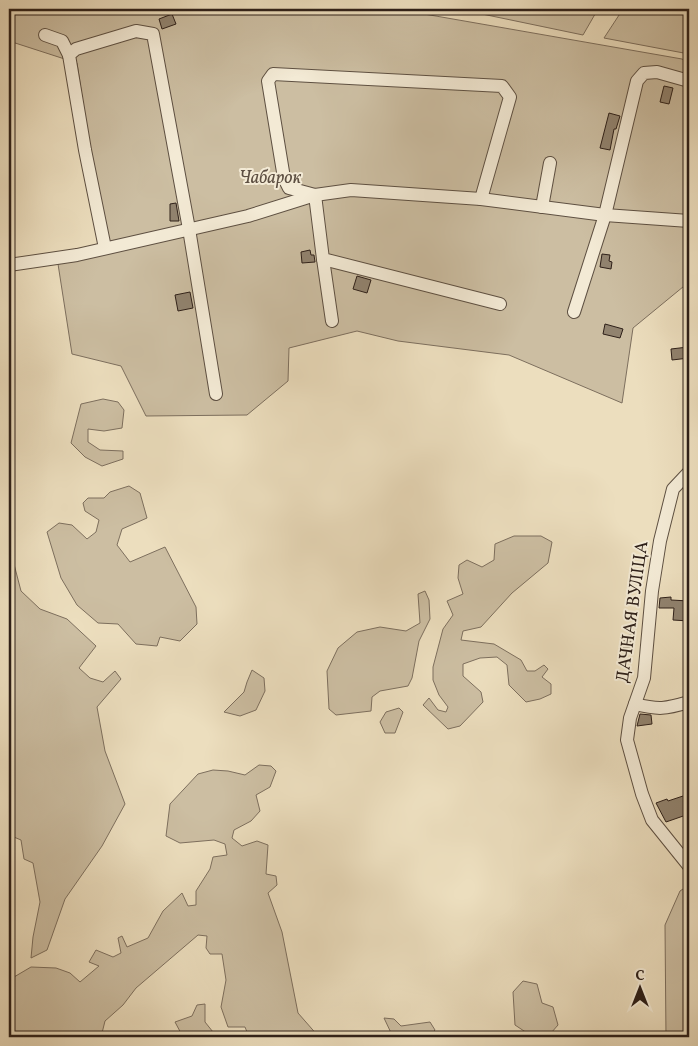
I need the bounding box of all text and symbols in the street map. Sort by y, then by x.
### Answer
park label: Чабарок [239,166,301,191]
street label: ДАЧНАЯ ВУЛІЦА [611,539,655,685]
north arrow [616,964,666,1014]
text: С [635,967,645,986]

